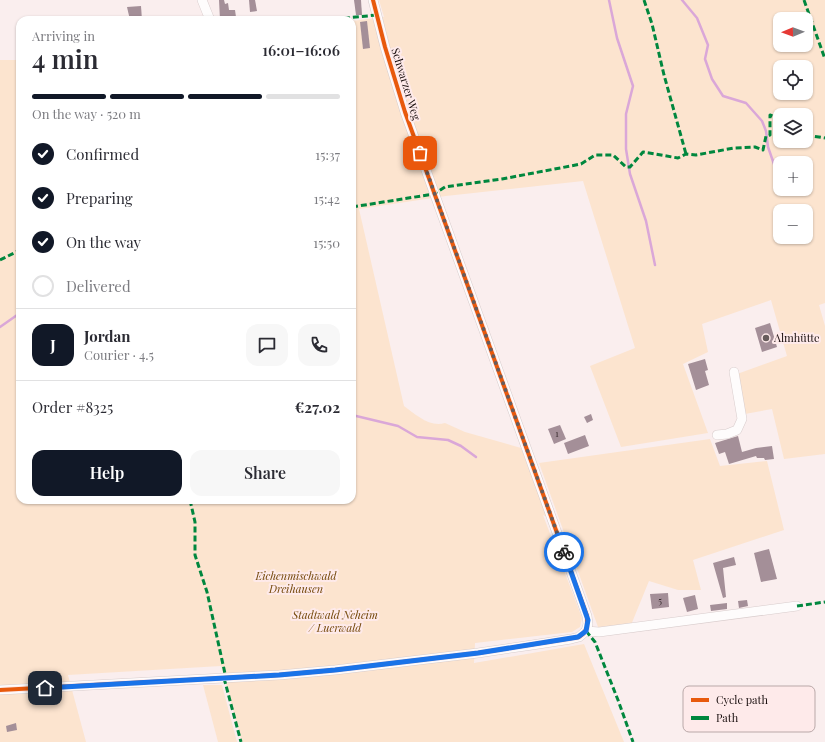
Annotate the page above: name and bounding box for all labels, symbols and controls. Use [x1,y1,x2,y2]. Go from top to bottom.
north arrow [773,12,813,52]
map controls [773,12,813,244]
text: Arriving in [32,27,95,44]
text: 16:01–16:06 [262,40,340,60]
text: 4 min [32,41,99,76]
street label: Schwarzer Weg [388,46,425,122]
button: locate [773,60,813,100]
text: On the way · 520 m [32,105,141,122]
button: layers [773,108,813,148]
pin [403,136,437,170]
icon: bag [409,142,431,164]
icon: check [32,143,54,165]
text: Confirmed [66,144,139,164]
text: 15:37 [315,146,340,163]
button: + [773,156,813,196]
icon: check [32,187,54,209]
text: Preparing [66,188,133,208]
text: 15:42 [314,190,340,207]
button: − [773,204,813,244]
icon: check [32,231,54,253]
text: On the way [66,232,141,252]
text: 15:50 [313,234,340,251]
text: Delivered [66,276,131,296]
button: chat [246,324,288,366]
button: phone [298,324,340,366]
text: Jordan [84,326,130,346]
place label: Almhütte [773,330,820,345]
marker: Almhütte [761,333,771,343]
text: J [50,335,56,355]
text: Courier · 4.5 [84,346,154,363]
text: Order #8325 [32,397,113,417]
text: €27.02 [295,397,340,417]
house number: 1 [555,427,559,439]
button: Help [32,450,182,496]
button: Share [190,450,340,496]
courier [544,532,584,572]
icon: bike [553,541,575,563]
park label: Eichenmischwald Dreihausen [254,568,338,596]
house number: 5 [658,594,662,606]
park label: Stadtwald Neheim / Luerwald [291,607,378,635]
pin [28,671,62,705]
icon: home [34,677,56,699]
legend [683,686,815,732]
text: Cycle path [716,692,768,707]
text: Path [716,710,739,725]

